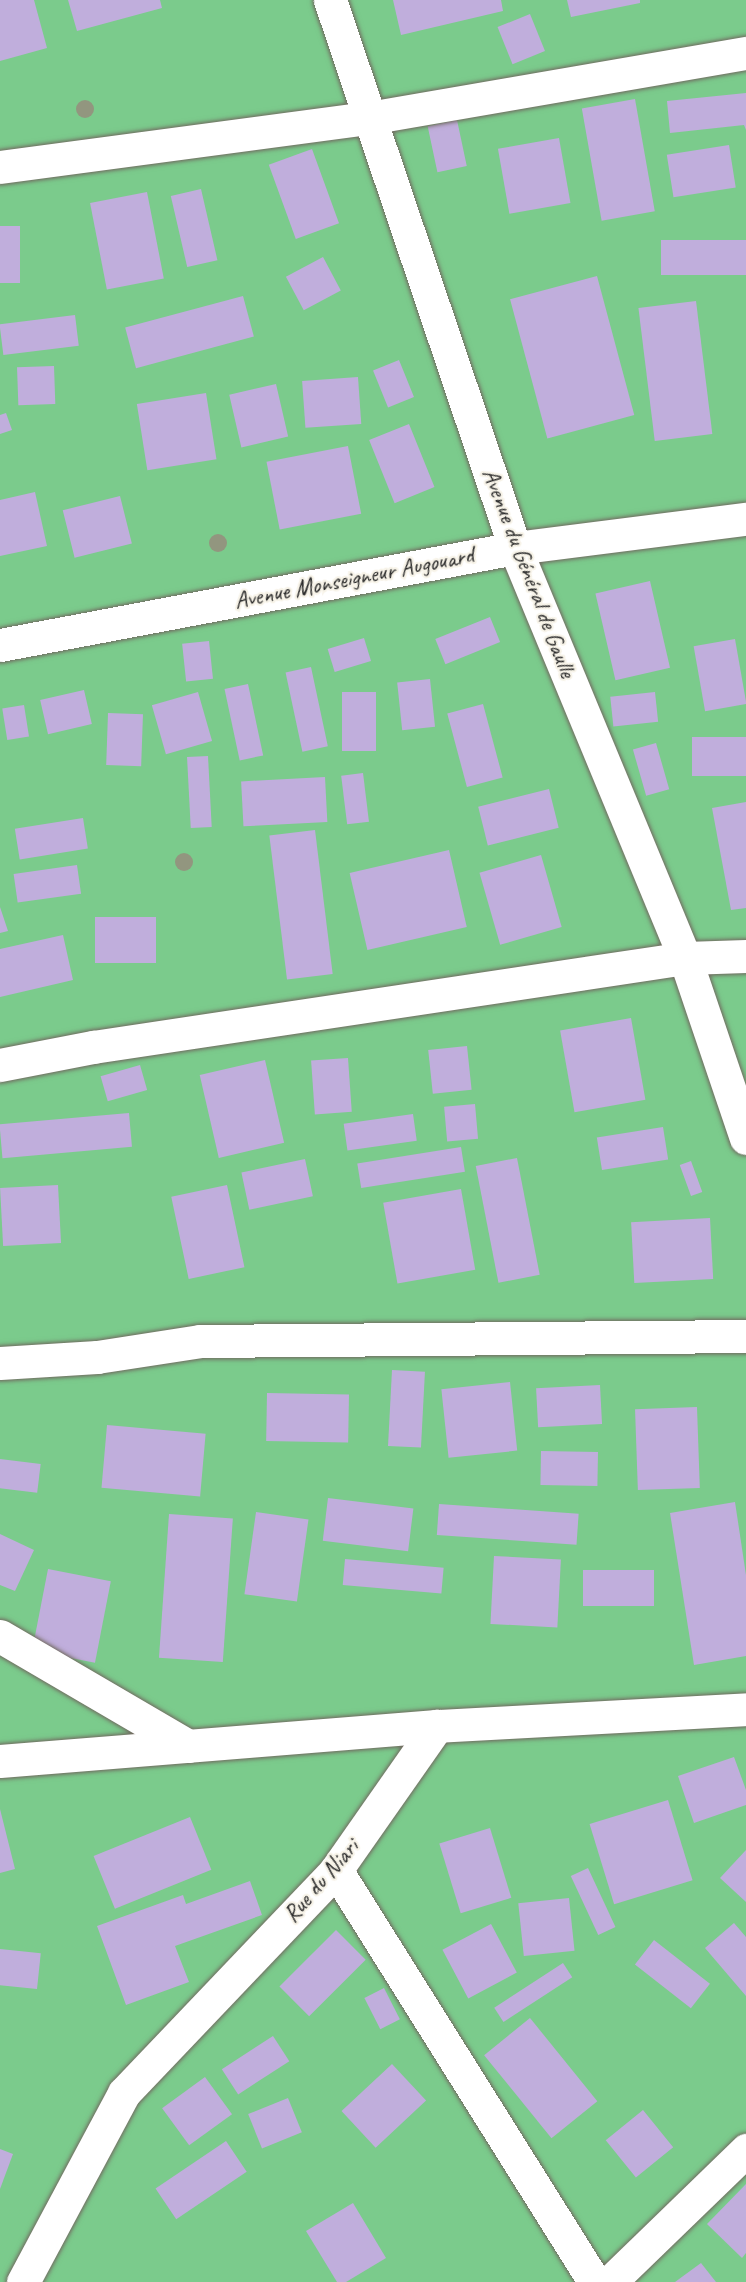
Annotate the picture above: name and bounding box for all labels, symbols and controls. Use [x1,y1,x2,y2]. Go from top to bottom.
street label: Avenue du Général de Gaulle [476,464,582,682]
street label: Avenue Monseigneur Augouard [232,541,476,615]
street label: Rue du Niari [277,1834,365,1928]

